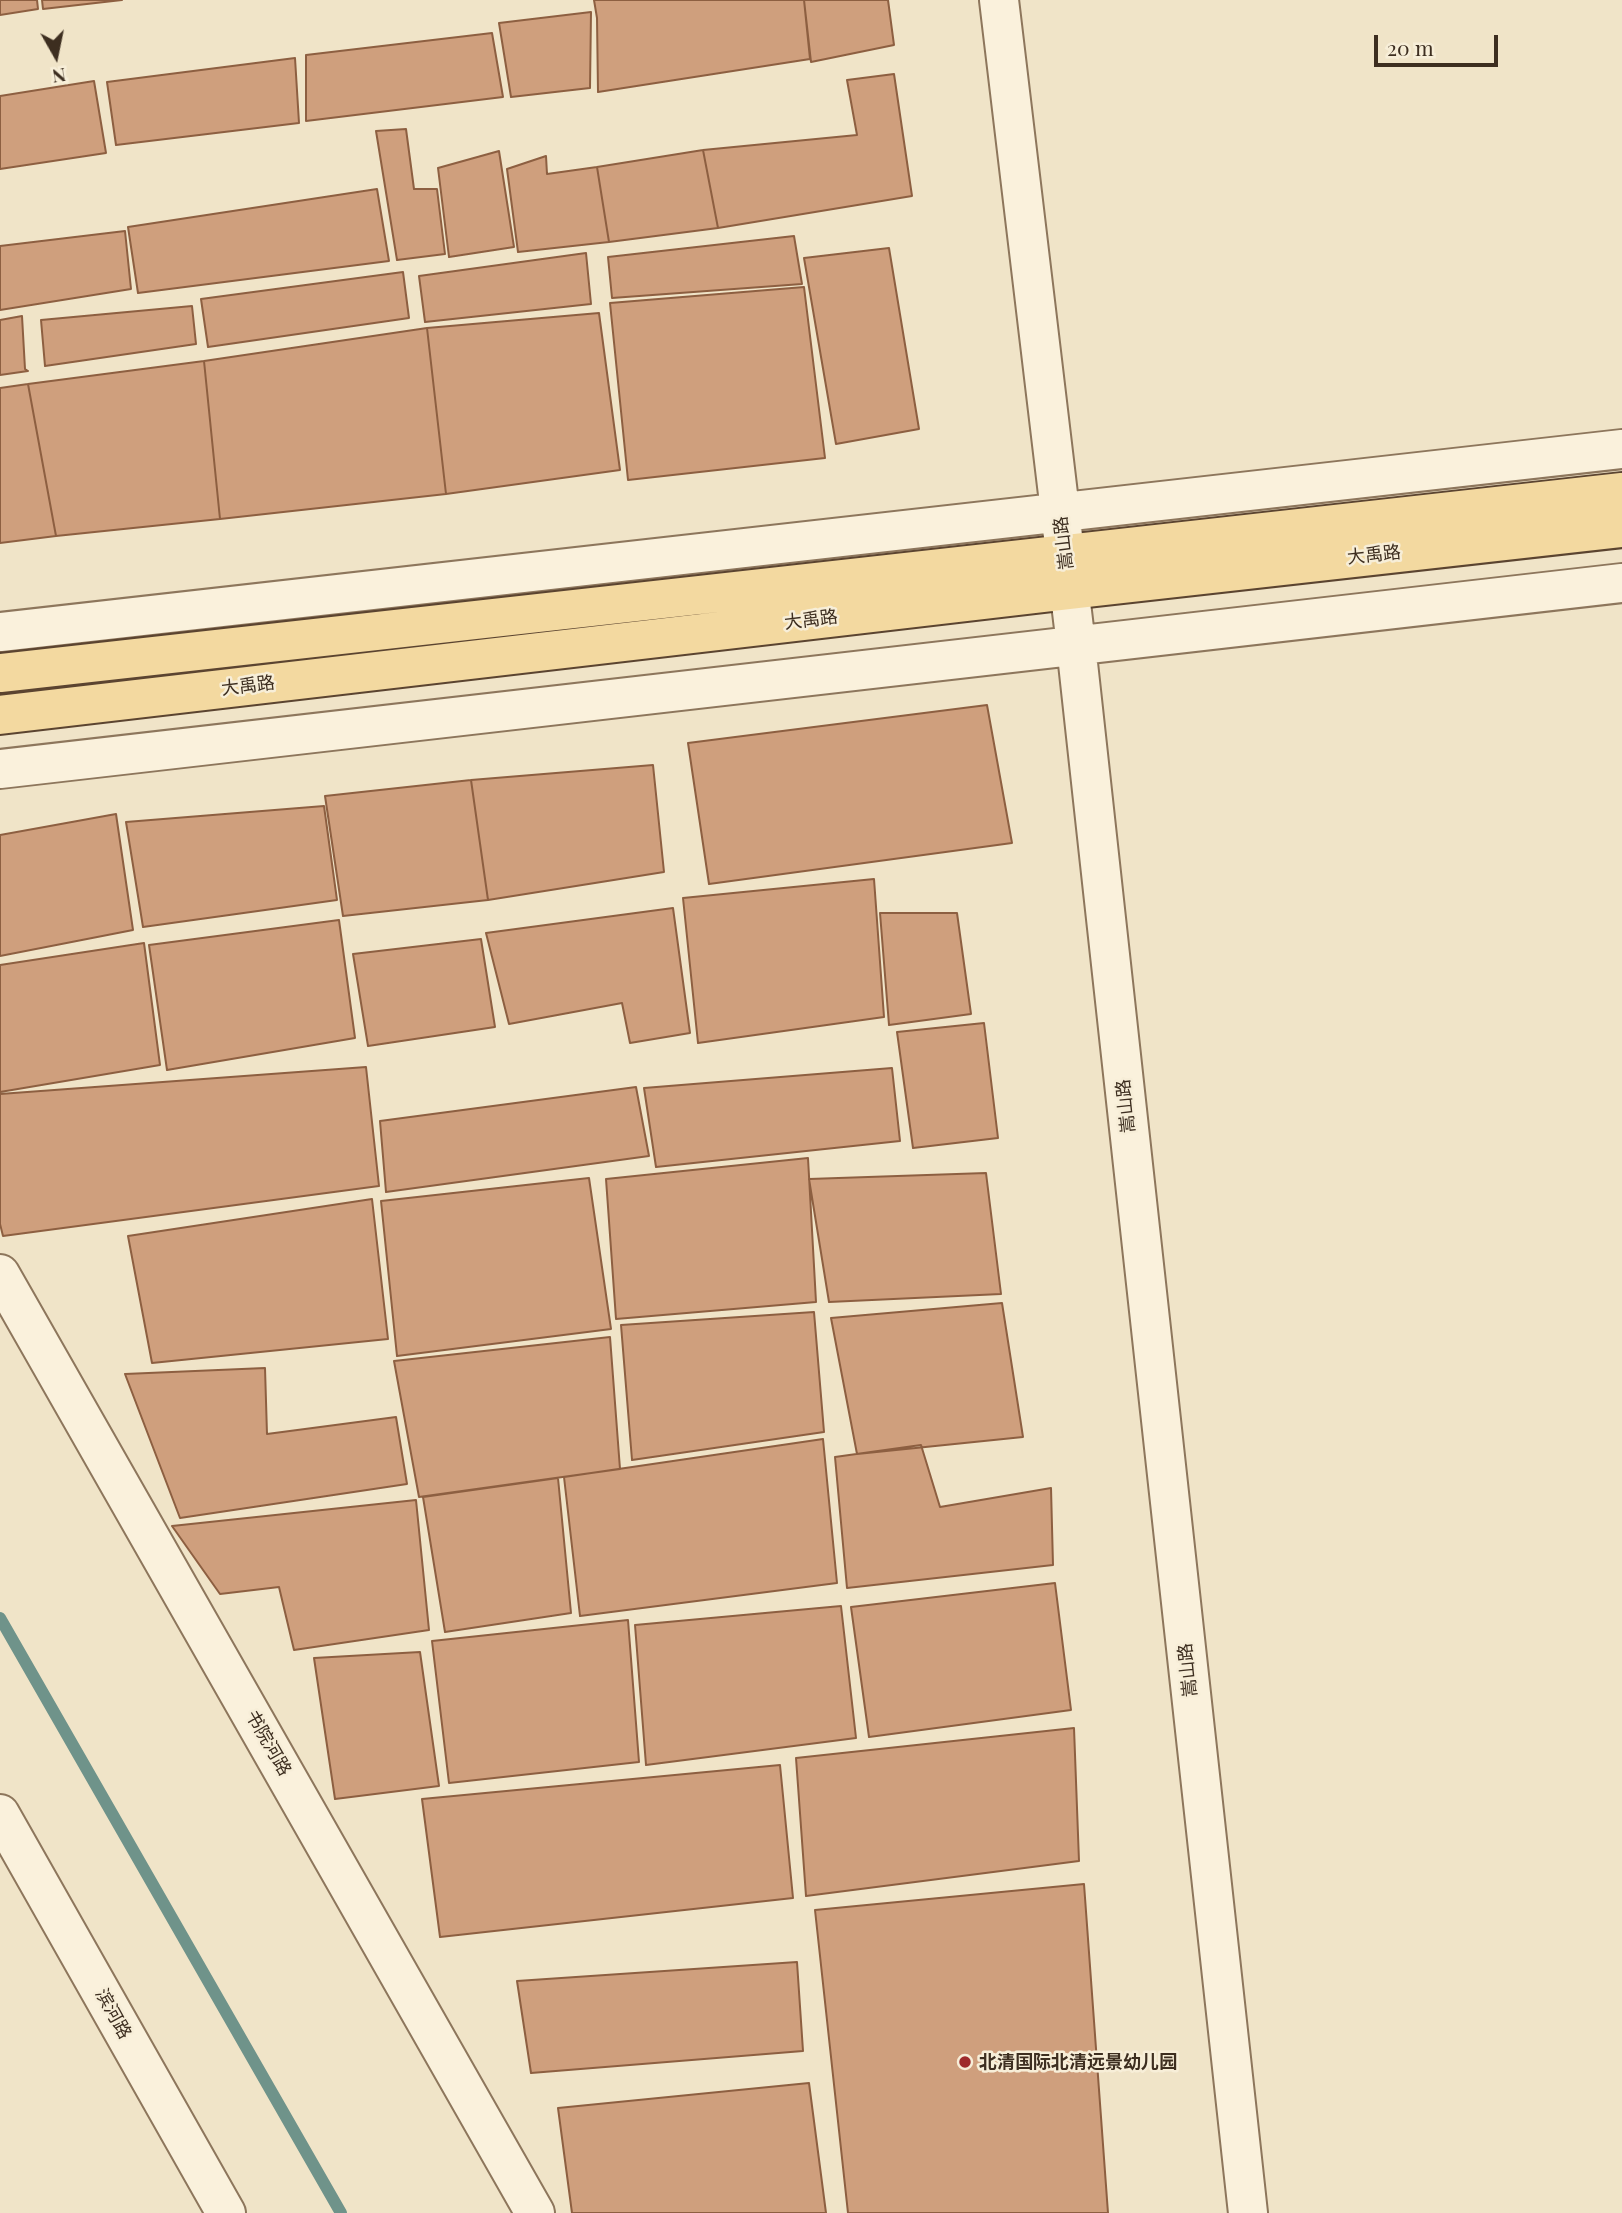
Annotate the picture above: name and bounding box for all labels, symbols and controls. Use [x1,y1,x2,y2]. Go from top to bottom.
north arrow [21,21,91,91]
scale bar [1377,21,1501,65]
text: 20 m [1387,33,1434,61]
text: N [50,63,68,91]
street label: 嵩山路 [1050,515,1078,571]
street label: 大禹路 [1346,541,1402,569]
street label: 大禹路 [783,606,839,634]
street label: 大禹路 [220,672,276,700]
street label: 嵩山路 [1112,1078,1140,1134]
street label: 嵩山路 [1174,1642,1202,1698]
street label: 书院河路 [241,1706,295,1780]
street label: 滨河路 [90,1985,136,2043]
place label: 北清国际北清远景幼儿园 [979,2051,1177,2073]
marker: 北清国际北清远景幼儿园 [957,2054,973,2070]

